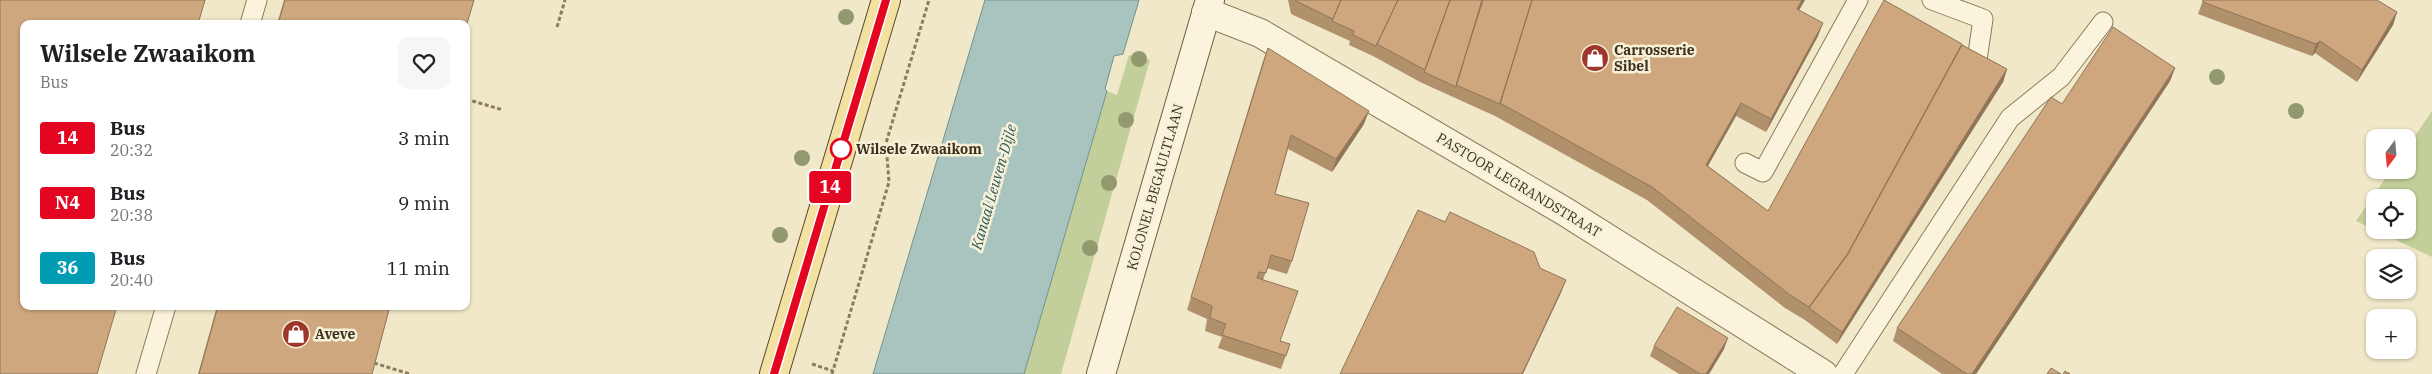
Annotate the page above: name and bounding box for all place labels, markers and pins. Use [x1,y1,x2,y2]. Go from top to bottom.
place label: Carrosserie Sibel [1614,41,1695,75]
shop icon: Carrosserie Sibel [1580,43,1610,73]
marker: Wilsele Zwaaikom [830,138,852,160]
place label: Wilsele Zwaaikom [856,140,982,158]
shop icon: Aveve [281,319,311,349]
place label: Aveve [315,325,356,343]

